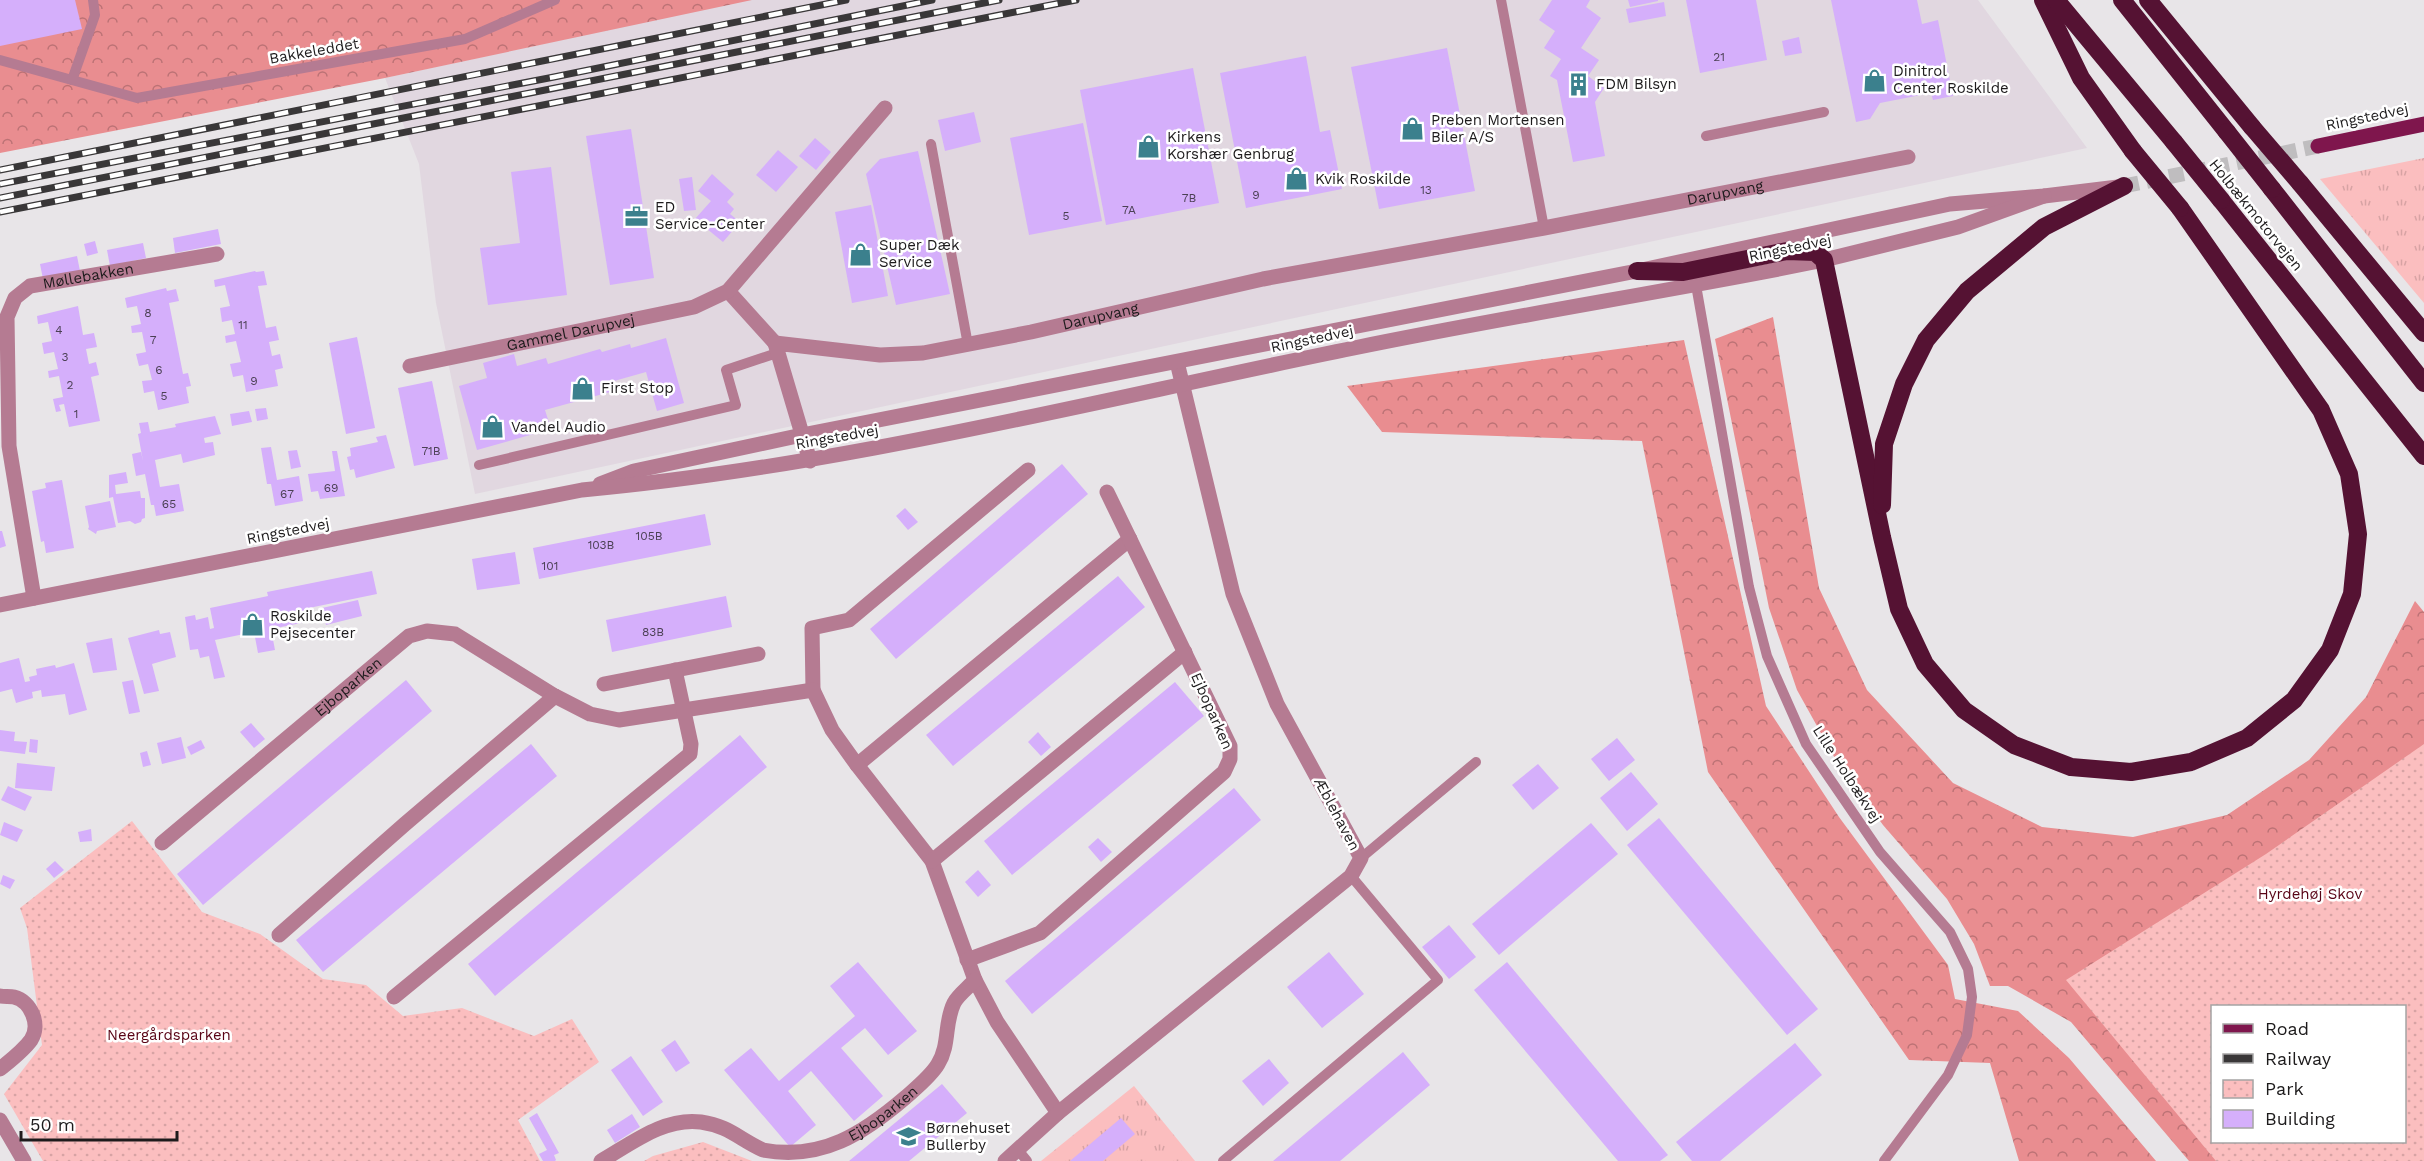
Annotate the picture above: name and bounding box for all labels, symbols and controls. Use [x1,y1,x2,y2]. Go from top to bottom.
street label: Bakkeleddet [268,34,361,68]
house number: 21 [1713,50,1725,64]
place label: Dinitrol Center Roskilde [1893,62,2009,97]
shop icon: Dinitrol Center Roskilde [1862,67,1888,93]
building icon: FDM Bilsyn [1565,71,1591,97]
place label: FDM Bilsyn [1596,75,1677,93]
street label: Ringstedvej [2324,99,2410,135]
place label: Preben Mortensen Biler A/S [1431,111,1565,146]
shop icon: Preben Mortensen Biler A/S [1400,116,1426,142]
place label: Kirkens Korshær Genbrug [1167,128,1294,163]
shop icon: Kirkens Korshær Genbrug [1136,133,1162,159]
street label: Holbækmotorvejen [2205,155,2307,275]
shop icon: Kvik Roskilde [1284,166,1310,192]
place label: Kvik Roskilde [1315,170,1411,188]
street label: Darupvang [1685,176,1765,209]
house number: 13 [1420,183,1432,197]
house number: 9 [1252,188,1260,202]
house number: 7B [1182,191,1196,205]
place label: ED Service-Center [655,198,765,233]
office icon: ED Service-Center [624,203,650,229]
house number: 7A [1122,203,1136,217]
house number: 5 [1063,209,1070,223]
street label: Ringstedvej [1747,230,1833,266]
place label: Super Dæk Service [879,236,960,271]
shop icon: Super Dæk Service [848,241,874,267]
street label: Møllebakken [41,259,135,293]
street label: Darupvang [1061,299,1140,334]
house number: 8 [144,306,152,320]
street label: Gammel Darupvej [505,311,636,355]
house number: 11 [238,318,248,332]
street label: Ringstedvej [1269,321,1355,357]
house number: 4 [55,323,63,337]
house number: 7 [150,333,157,347]
house number: 3 [62,350,69,364]
house number: 6 [155,363,163,377]
house number: 9 [250,374,258,388]
shop icon: First Stop [570,375,596,401]
house number: 2 [67,378,74,392]
place label: First Stop [601,379,674,397]
house number: 5 [161,389,168,403]
house number: 1 [74,407,78,421]
shop icon: Vandel Audio [480,414,506,440]
place label: Vandel Audio [511,418,606,436]
street label: Ringstedvej [794,421,880,453]
house number: 71B [421,444,441,458]
house number: 69 [324,481,338,495]
house number: 67 [280,487,294,501]
house number: 65 [162,497,176,511]
street label: Ringstedvej [245,514,331,548]
house number: 105B [636,529,663,543]
house number: 103B [588,538,615,552]
house number: 101 [542,559,558,573]
place label: Roskilde Pejsecenter [270,607,356,642]
shop icon: Roskilde Pejsecenter [239,612,265,638]
house number: 83B [642,625,664,639]
street label: Ejboparken [311,654,386,720]
street label: Ejboparken [1187,670,1237,752]
street label: Lille Holbækvej [1809,722,1885,826]
street label: Æblehaven [1310,774,1364,854]
park label: Hyrdehøj Skov [2258,885,2363,903]
legend [2211,1005,2406,1143]
text: Road [2265,1018,2309,1039]
park label: Neergårdsparken [107,1026,231,1044]
text: Railway [2265,1048,2332,1069]
text: Park [2265,1078,2304,1099]
street label: Ejboparken [845,1082,921,1145]
scale bar [21,1104,177,1142]
text: Building [2265,1108,2335,1129]
text: 50 m [30,1114,75,1135]
place label: Børnehuset Bullerby [926,1119,1011,1154]
school or university icon: Børnehuset Bullerby [895,1124,921,1150]

